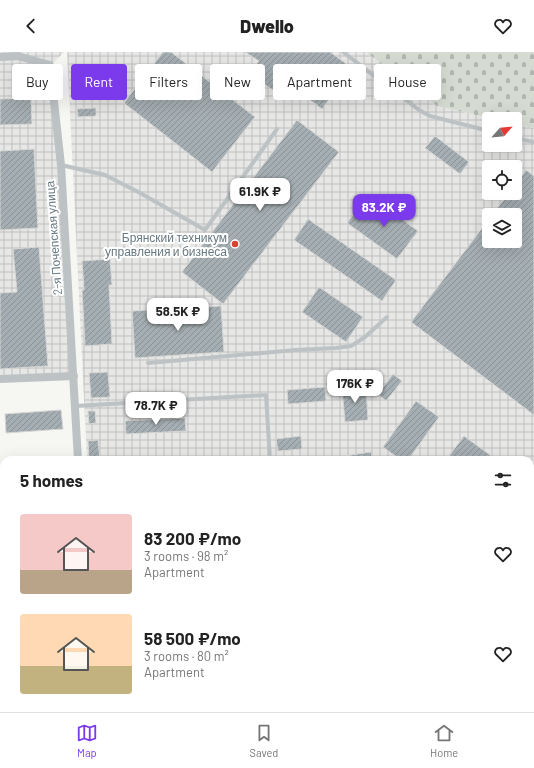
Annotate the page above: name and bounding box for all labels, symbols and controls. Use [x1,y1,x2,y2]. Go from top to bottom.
icon: back [20,15,42,37]
text: Dwello [240,15,294,37]
icon: heart [492,15,514,37]
chip: Buy [12,64,63,100]
chip: Rent [71,64,127,100]
chip: Filters [135,64,202,100]
chip: New [210,64,265,100]
chip: Apartment [273,64,366,100]
chip: House [374,64,441,100]
north arrow [482,112,522,152]
map controls [482,112,522,248]
button: locate [482,160,522,200]
pin: 61.9K ₽ [223,178,297,212]
street label: 2-я Почепская улица [42,180,65,296]
text: 61.9K ₽ [239,183,281,199]
pin: 83.2K ₽ [347,194,421,228]
text: 83.2K ₽ [362,199,406,215]
button: layers [482,208,522,248]
place label: Брянский техникум управления и бизнеса [105,230,227,259]
marker: Брянский техникум управления и бизнеса [230,239,240,249]
pin: 58.5K ₽ [141,298,215,332]
text: 58.5K ₽ [156,303,200,319]
pin: 176K ₽ [322,370,388,404]
text: 176K ₽ [336,375,374,391]
pin: 78.7K ₽ [119,392,193,426]
text: 78.7K ₽ [134,397,178,413]
icon: filters [492,469,514,491]
text: 5 homes [20,470,83,490]
text: 83 200 ₽/mo [144,528,241,548]
icon: home [52,530,100,578]
icon: heart [492,543,514,565]
text: 3 rooms · 98 m² [144,548,228,564]
text: Apartment [144,564,205,580]
text: 58 500 ₽/mo [144,628,241,648]
icon: home [52,630,100,678]
icon: heart [492,643,514,665]
text: 3 rooms · 80 m² [144,648,229,664]
text: Apartment [144,664,205,680]
tab: Map [76,722,98,759]
tab: Saved [250,722,278,759]
tab: Home [430,722,458,759]

